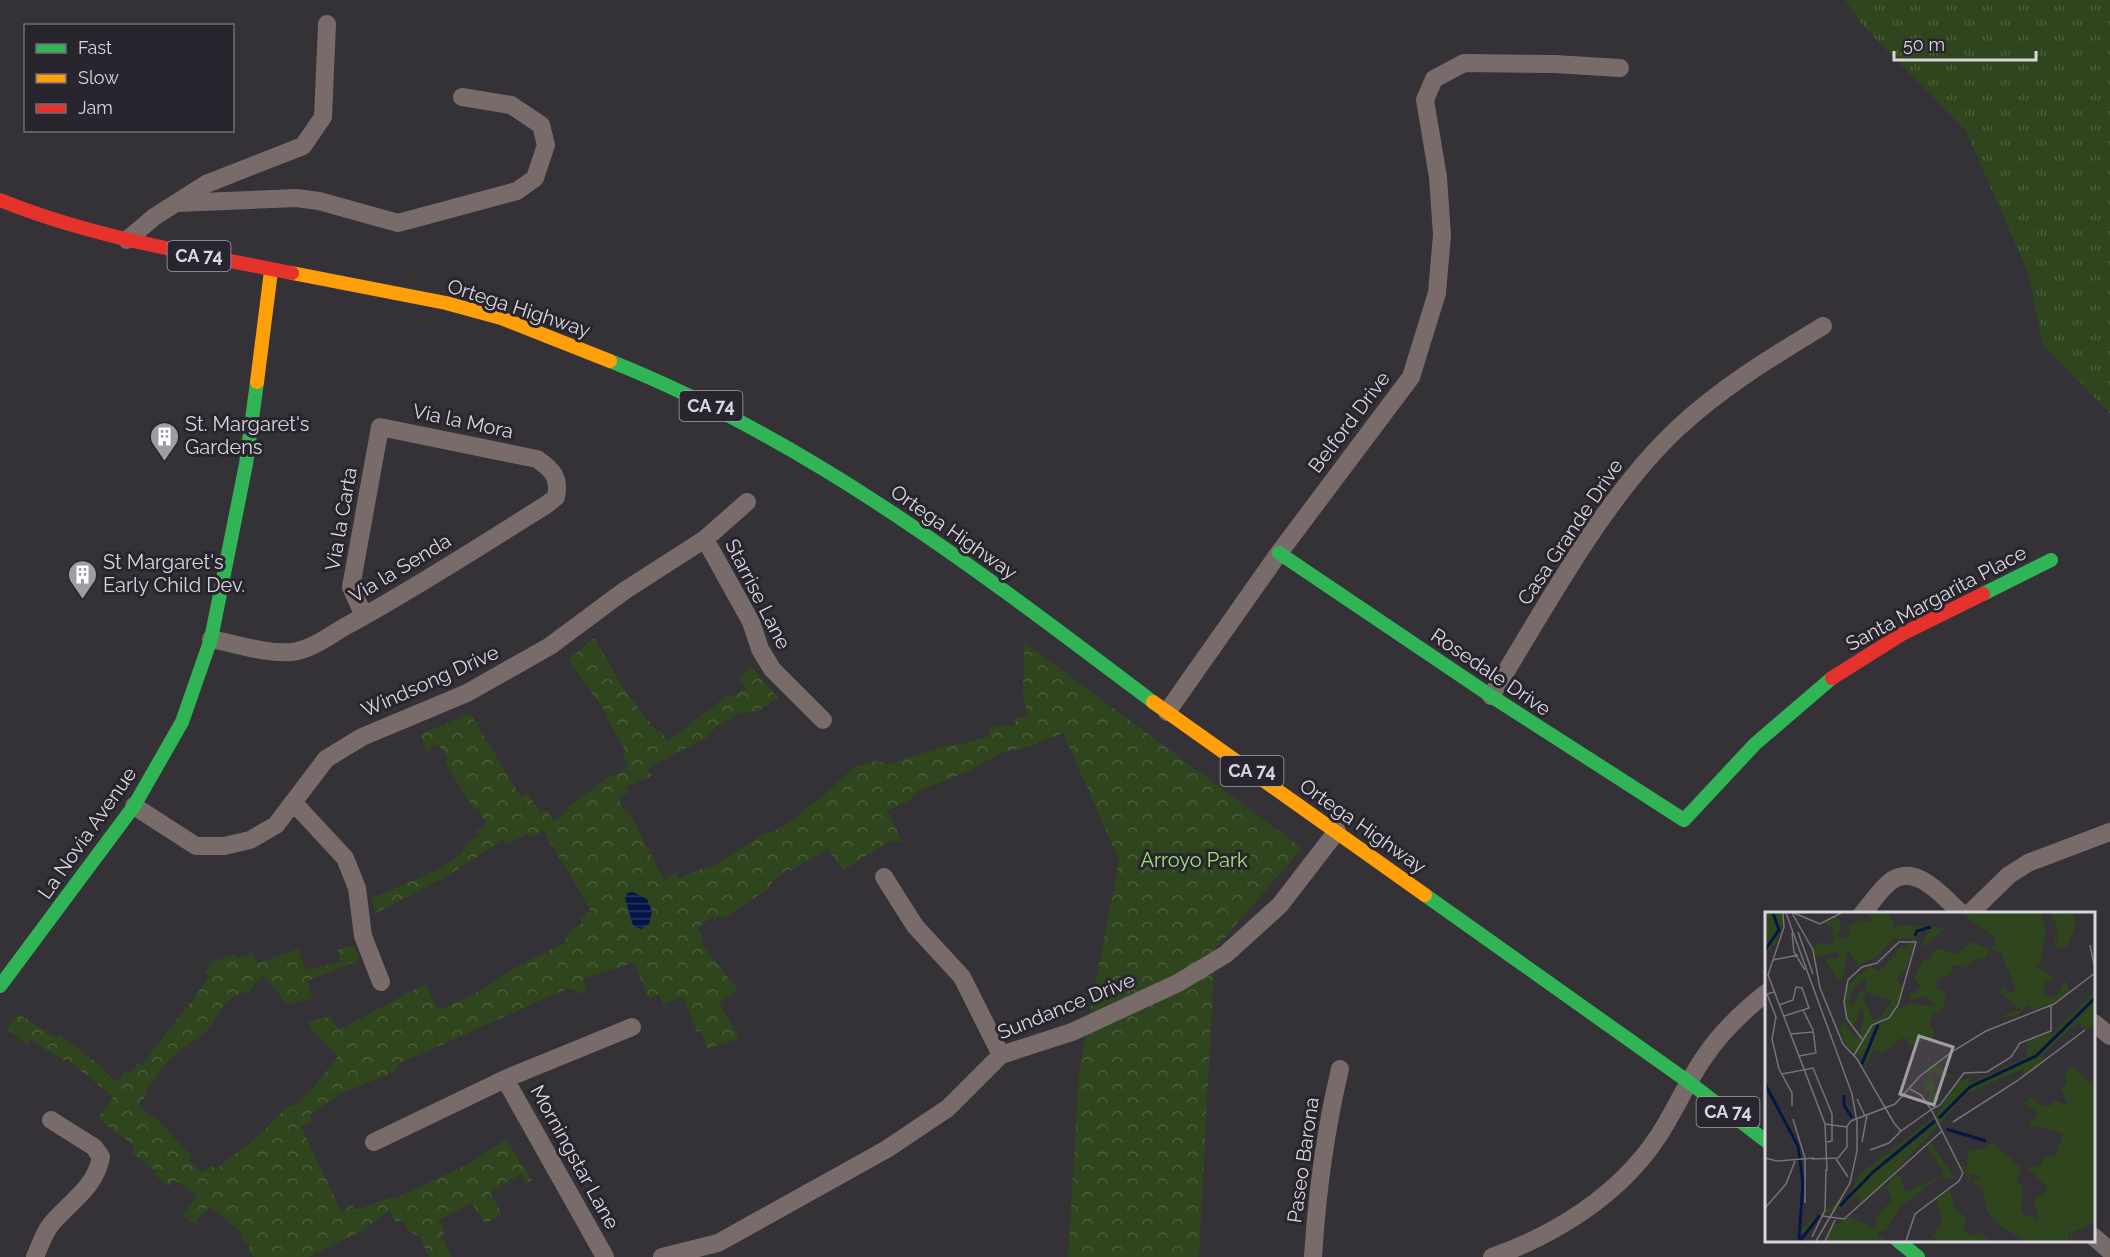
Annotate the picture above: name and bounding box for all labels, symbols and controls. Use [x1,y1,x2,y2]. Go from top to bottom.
legend [24,24,234,132]
scale bar [1894,24,2036,62]
text: 50 m [1903,34,1945,55]
text: Fast [78,37,112,58]
text: Slow [78,67,119,88]
text: Jam [78,97,113,118]
road number: CA 74 [168,241,230,271]
street label: Ortega Highway [444,274,594,342]
street label: Belford Drive [1303,366,1395,477]
road number: CA 74 [680,391,742,421]
street label: Via la Mora [410,399,516,443]
place label: St. Margaret's Gardens [185,412,309,459]
building icon: St. Margaret's Gardens [148,420,180,462]
street label: Casa Grande Drive [1512,454,1628,610]
street label: Via la Carta [320,465,362,573]
street label: Ortega Highway [886,479,1022,585]
street label: Via la Senda [345,528,455,608]
street label: Starrise Lane [720,535,796,653]
street label: Santa Margarita Place [1842,540,2031,656]
place label: St Margaret's Early Child Dev. [103,550,245,597]
building icon: St Margaret's Early Child Dev. [66,558,98,600]
street label: Rosedale Drive [1427,623,1556,721]
street label: Windsong Drive [358,640,503,722]
road number: CA 74 [1220,756,1284,786]
street label: La Novia Avenue [33,762,141,903]
street label: Ortega Highway [1295,773,1431,879]
park label: Arroyo Park [1140,848,1248,872]
inset map [1765,912,2095,1242]
street label: Sundance Drive [994,967,1138,1044]
street label: Morningstar Lane [525,1081,625,1234]
street label: Paseo Barona [1282,1095,1324,1225]
road number: CA 74 [1696,1097,1760,1127]

